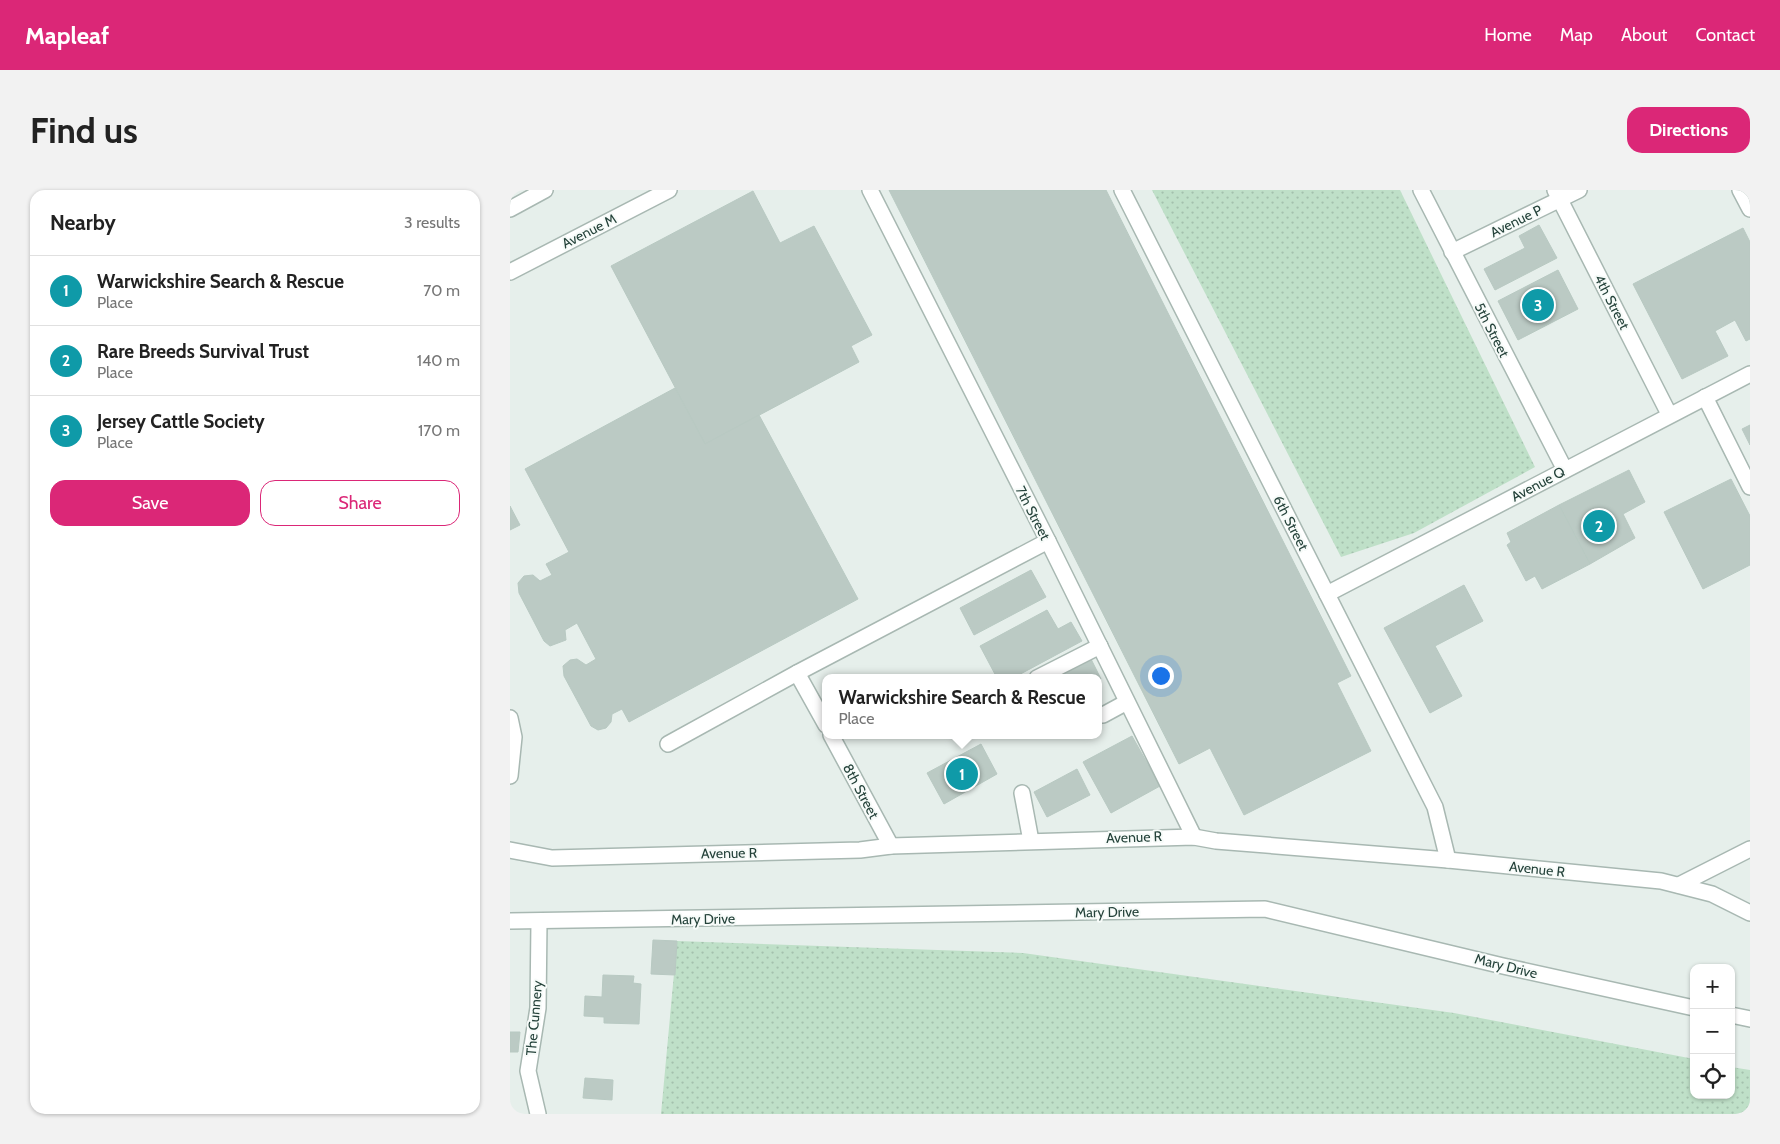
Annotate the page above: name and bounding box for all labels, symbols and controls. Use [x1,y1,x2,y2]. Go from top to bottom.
text: Mapleaf [25,21,109,50]
text: Home [1484,24,1532,46]
text: Map [1560,24,1593,46]
text: About [1621,24,1667,46]
text: Contact [1695,24,1755,46]
button: Directions [1627,107,1750,153]
text: Find us [30,109,138,152]
street label: Avenue P [1487,201,1545,241]
text: Nearby [50,210,116,235]
street label: Avenue M [559,210,619,252]
text: 3 results [404,213,460,232]
text: Warwickshire Search & Rescue [97,270,344,293]
street label: 4th Street [1590,271,1634,333]
text: 1 [63,281,69,300]
text: 70 m [423,281,460,300]
pin: 3 [1522,286,1554,324]
text: Place [97,293,133,312]
street label: 5th Street [1471,300,1514,361]
text: Rare Breeds Survival Trust [97,340,309,363]
text: 2 [62,351,70,370]
text: 140 m [417,351,460,370]
text: Place [97,363,133,382]
text: Jersey Cattle Society [97,410,265,433]
text: 3 [62,421,70,440]
text: 170 m [418,421,460,440]
text: Place [97,433,133,452]
street label: Avenue Q [1508,462,1568,506]
button: Save [50,480,250,526]
button: Share [260,480,460,526]
street label: 7th Street [1012,483,1054,543]
street label: 6th Street [1269,492,1313,554]
pin: 2 [1583,507,1615,545]
your location [1148,663,1174,689]
popup [822,674,1102,739]
text: Warwickshire Search & Rescue [838,686,1086,709]
text: Place [838,709,874,728]
pin: 1 [946,755,978,793]
street label: 8th Street [839,760,883,822]
street label: Avenue R [1106,827,1163,847]
street label: Avenue R [701,844,758,862]
street label: Avenue R [1508,857,1566,881]
street label: Mary Drive [1075,902,1139,922]
street label: Mary Drive [671,909,735,929]
street label: Mary Drive [1473,950,1539,982]
map controls [1690,964,1735,1099]
button: + [1690,964,1735,1009]
street label: The Cunnery [522,980,546,1056]
button: − [1690,1009,1735,1054]
button: locate [1690,1054,1735,1099]

